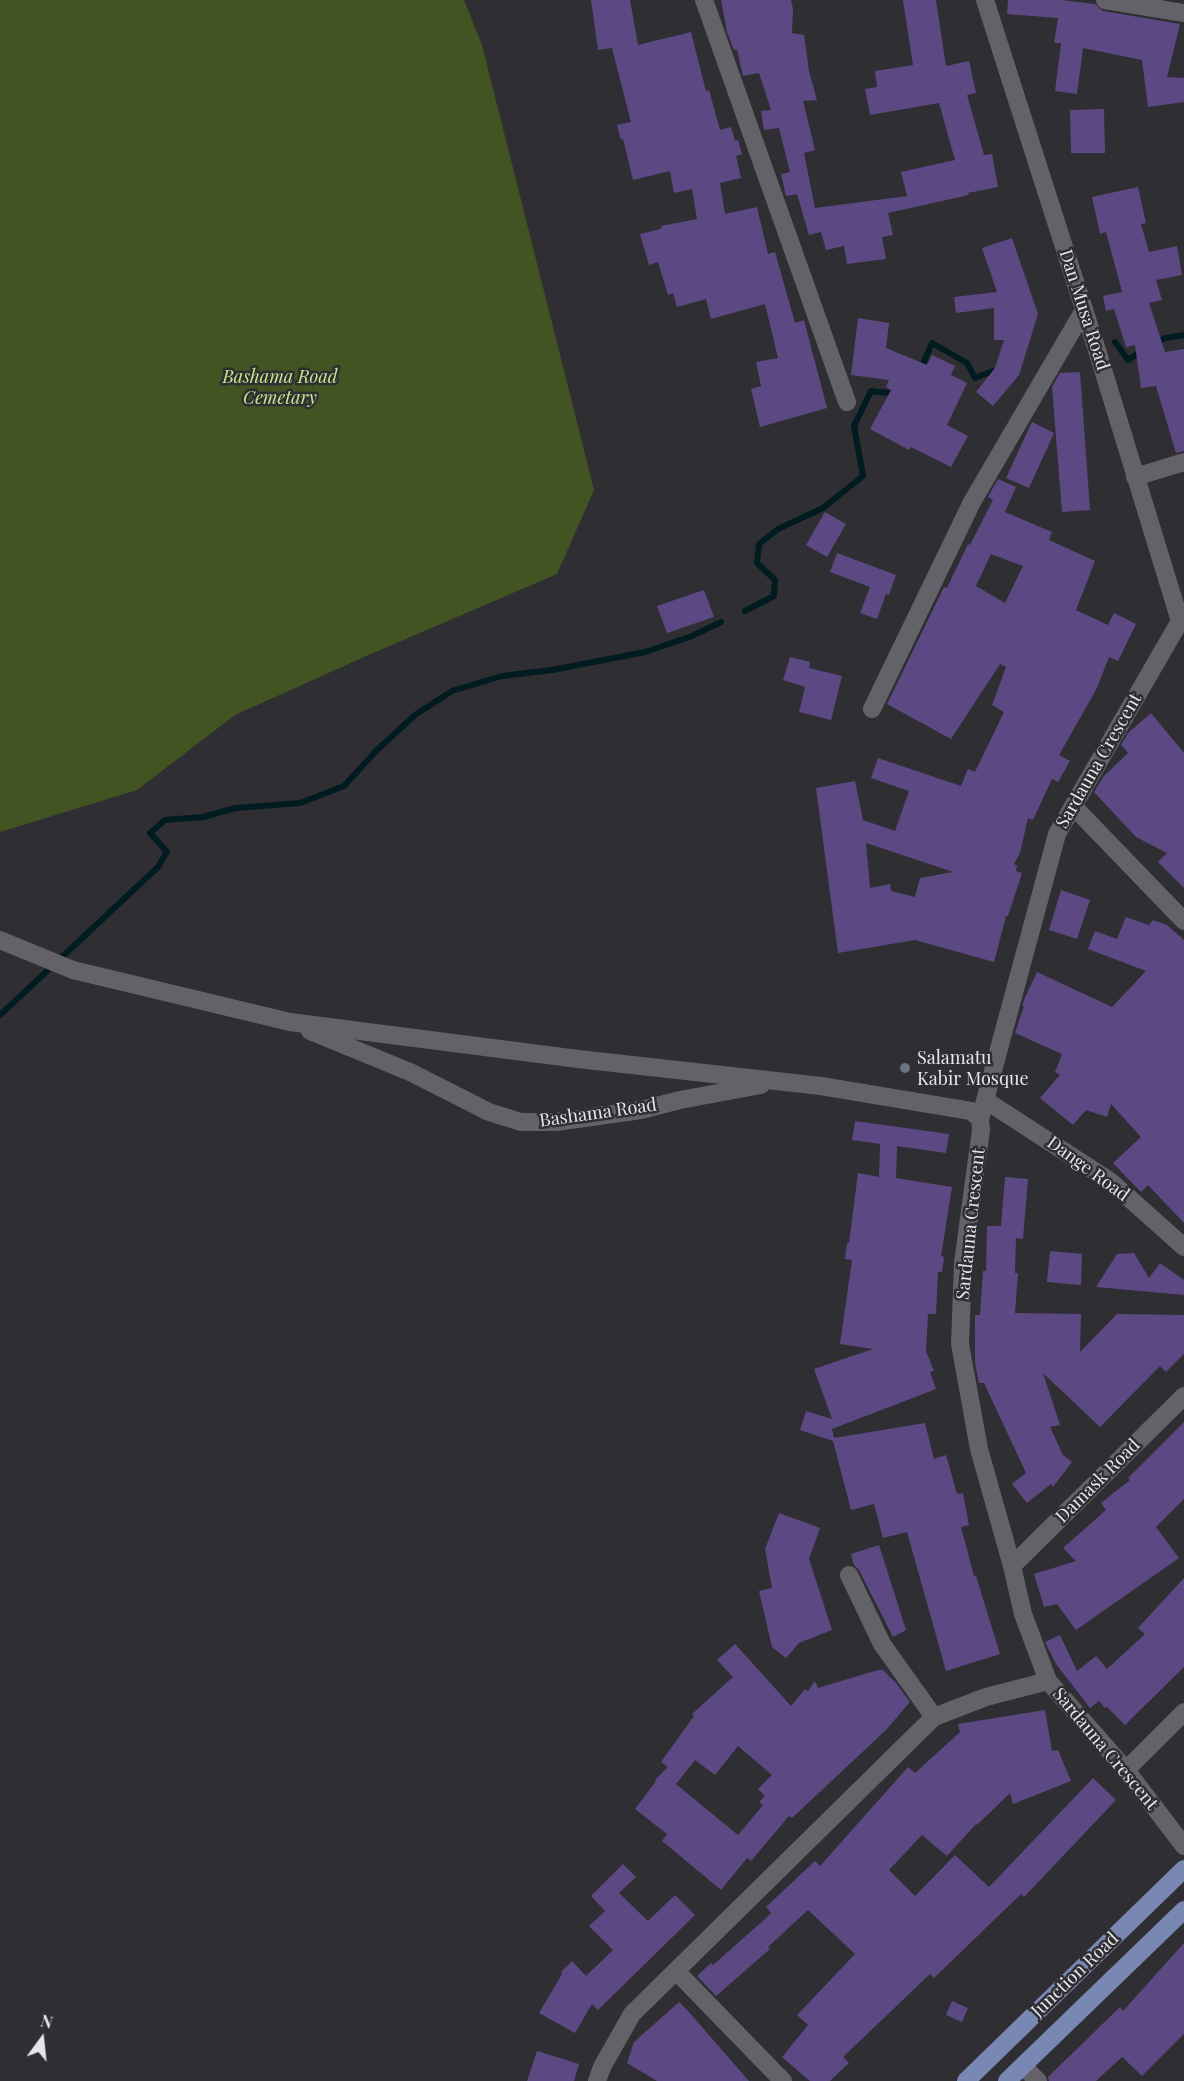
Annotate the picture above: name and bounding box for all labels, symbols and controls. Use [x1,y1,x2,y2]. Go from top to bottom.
street label: Dan Musa Road [1054,247,1114,373]
park label: Bashama Road Cemetary [222,366,338,409]
street label: Sardauna Crescent [1052,690,1146,832]
place label: Salamatu Kabir Mosque [917,1047,1029,1090]
marker: Salamatu Kabir Mosque [898,1061,912,1075]
street label: Bashama Road [538,1094,658,1132]
street label: Dange Road [1043,1132,1133,1206]
street label: Sardauna Crescent [952,1147,990,1301]
street label: Damask Road [1051,1434,1145,1528]
street label: Sardauna Crescent [1048,1684,1162,1814]
street label: Junction Road [1027,1928,1123,2022]
north arrow [12,2009,72,2069]
text: N [38,2009,55,2033]

